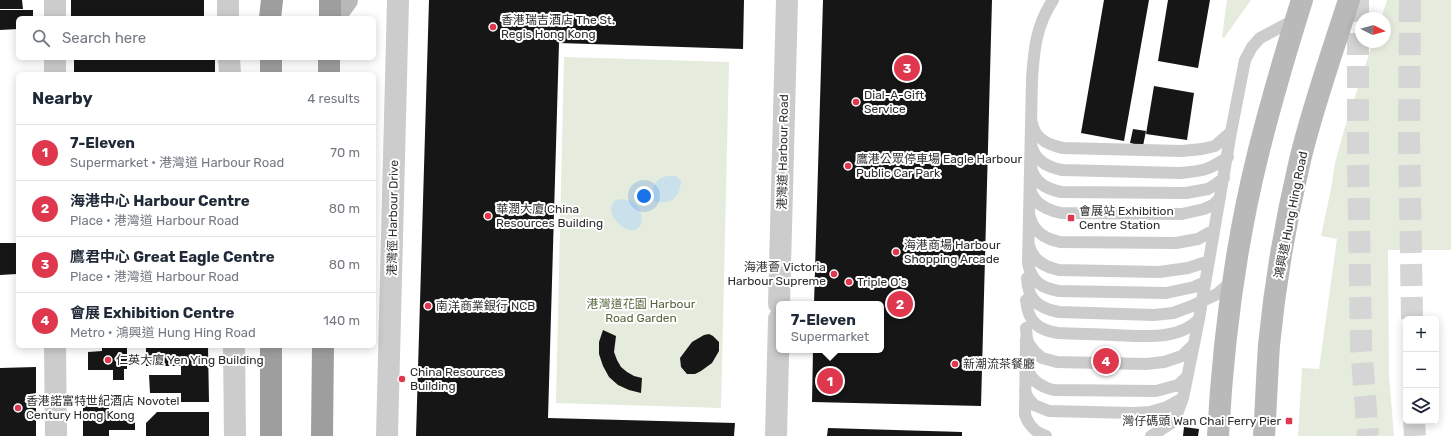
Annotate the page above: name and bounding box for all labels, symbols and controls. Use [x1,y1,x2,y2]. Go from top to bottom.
north arrow [1355,12,1391,48]
place label: 香港瑞吉酒店 The St. Regis Hong Kong [501,13,615,41]
search box [16,16,376,60]
marker: 香港瑞吉酒店 The St. Regis Hong Kong [488,22,498,32]
icon: search [30,27,52,49]
text: Search here [62,29,146,47]
pin: 3 [894,53,920,83]
text: Nearby [32,88,93,108]
place label: Dial-A-Gift Service [864,88,925,116]
text: 4 results [307,91,360,106]
street label: 港灣道 Harbour Road [775,94,791,210]
marker: Dial-A-Gift Service [851,97,861,107]
text: 7-Eleven [70,134,135,152]
text: 1 [42,145,48,160]
text: 70 m [330,145,360,160]
street label: 鴻興道 Hung Hing Road [1272,150,1310,280]
place label: 鷹港公眾停車場 Eagle Harbour Public Car Park [856,152,1023,180]
text: Supermarket · 港灣道 Harbour Road [70,155,284,170]
street label: 港灣徑 Harbour Drive [385,160,401,276]
marker: 鷹港公眾停車場 Eagle Harbour Public Car Park [843,161,853,171]
your location [634,186,654,206]
text: 海港中心 Harbour Centre [70,192,250,210]
text: 2 [41,201,49,216]
text: 80 m [329,201,360,216]
place label: 華潤大廈 China Resources Building [496,202,603,230]
place label: 會展站 Exhibition Centre Station [1079,204,1174,232]
marker: 華潤大廈 China Resources Building [483,211,493,221]
text: Place · 港灣道 Harbour Road [70,213,239,228]
marker: 會展站 Exhibition Centre Station [1066,213,1076,223]
place label: 海港商場 Harbour Shopping Arcade [904,238,1001,266]
marker: 海港商場 Harbour Shopping Arcade [891,247,901,257]
text: 鷹君中心 Great Eagle Centre [70,248,275,266]
text: 3 [41,257,49,272]
text: 80 m [329,257,360,272]
place label: 海港薈 Victoria Harbour Supreme [727,260,826,288]
text: Place · 港灣道 Harbour Road [70,269,239,284]
marker: 海港薈 Victoria Harbour Supreme [829,269,839,279]
place label: Triple O‘s [857,275,907,289]
marker: Triple O‘s [844,277,854,287]
pin: 2 [887,289,913,319]
park label: 港灣道花園 Harbour Road Garden [587,297,696,325]
place label: 南洋商業銀行 NCB [436,299,535,313]
marker: 南洋商業銀行 NCB [423,301,433,311]
popup [776,301,884,353]
text: 會展 Exhibition Centre [70,304,234,322]
text: 7-Eleven [791,311,856,329]
text: 4 [41,313,49,328]
text: 140 m [323,313,360,328]
map controls [1403,316,1439,424]
button: + [1403,316,1439,352]
text: Metro · 鴻興道 Hung Hing Road [70,325,256,340]
text: Supermarket [791,329,869,344]
pin: 4 [1093,346,1119,376]
button: − [1403,352,1439,388]
place label: 仁英大廈 Yen Ying Building [116,353,264,367]
marker: 仁英大廈 Yen Ying Building [103,355,113,365]
place label: 新潮流茶餐廳 [963,357,1035,371]
marker: 新潮流茶餐廳 [950,359,960,369]
place label: China Resources Building [410,365,504,393]
pin: 1 [817,366,843,396]
marker: China Resources Building [397,374,407,384]
button: layers [1403,388,1439,424]
place label: 香港諾富特世紀酒店 Novotel Century Hong Kong [26,394,180,422]
marker: 香港諾富特世紀酒店 Novotel Century Hong Kong [13,403,23,413]
place label: 灣仔碼頭 Wan Chai Ferry Pier [1122,414,1281,428]
marker: 灣仔碼頭 Wan Chai Ferry Pier [1284,416,1294,426]

